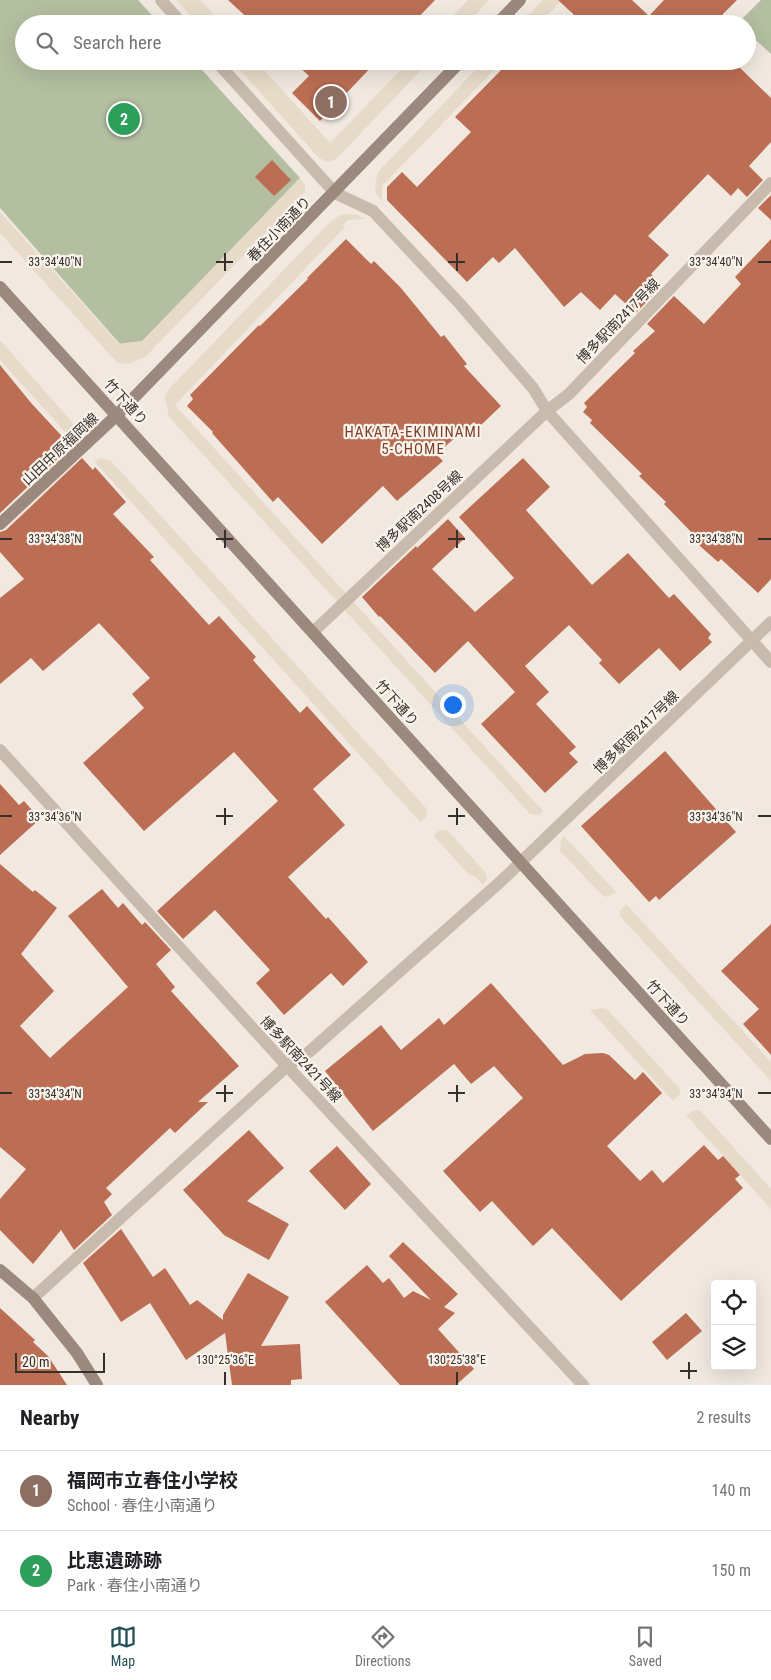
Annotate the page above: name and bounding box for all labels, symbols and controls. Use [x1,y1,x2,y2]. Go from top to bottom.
search box [15,15,756,70]
icon: search [33,29,61,57]
text: Search here [73,31,161,54]
pin: 1 [315,83,347,121]
pin: 2 [108,100,140,138]
street label: 春住小南通り [244,193,314,265]
text: 33°34'40"N [28,255,82,269]
text: 33°34'40"N [689,255,743,269]
street label: 博多駅南2417号線 [573,275,663,367]
street label: 竹下通り [101,376,151,428]
street label: 山田中原福岡線 [19,410,101,488]
district label: HAKATA-EKIMINAMI 5-CHOME [344,423,482,458]
street label: 博多駅南2408号線 [373,467,465,555]
text: 33°34'38"N [28,532,82,546]
text: 33°34'38"N [689,532,743,546]
street label: 竹下通り [372,677,422,729]
street label: 博多駅南2417号線 [590,687,682,777]
your location [440,692,466,718]
text: 33°34'36"N [28,810,82,824]
text: 33°34'36"N [689,810,743,824]
street label: 竹下通り [643,977,693,1029]
street label: 博多駅南2421号線 [257,1013,345,1105]
text: 33°34'34"N [28,1087,82,1101]
text: 33°34'34"N [689,1087,743,1101]
map controls [711,1280,756,1370]
button: locate [711,1280,756,1325]
button: layers [711,1325,756,1370]
scale bar [15,1350,105,1373]
text: 130°25'36"E [196,1353,254,1367]
text: 130°25'38"E [428,1353,486,1367]
text: 20 m [22,1354,50,1370]
text: Nearby [20,1406,79,1430]
text: 2 results [696,1408,751,1427]
text: 福岡市立春住小学校 [67,1469,238,1492]
text: 1 [32,1481,40,1500]
text: 140 m [712,1481,751,1500]
text: School · 春住小南通り [67,1496,217,1515]
text: 比恵遺跡跡 [67,1549,162,1572]
text: 2 [32,1561,40,1580]
text: 150 m [712,1561,751,1580]
text: Park · 春住小南通り [67,1576,203,1595]
tab: Map [109,1623,137,1669]
tab: Directions [355,1623,411,1669]
tab: Saved [629,1623,662,1669]

